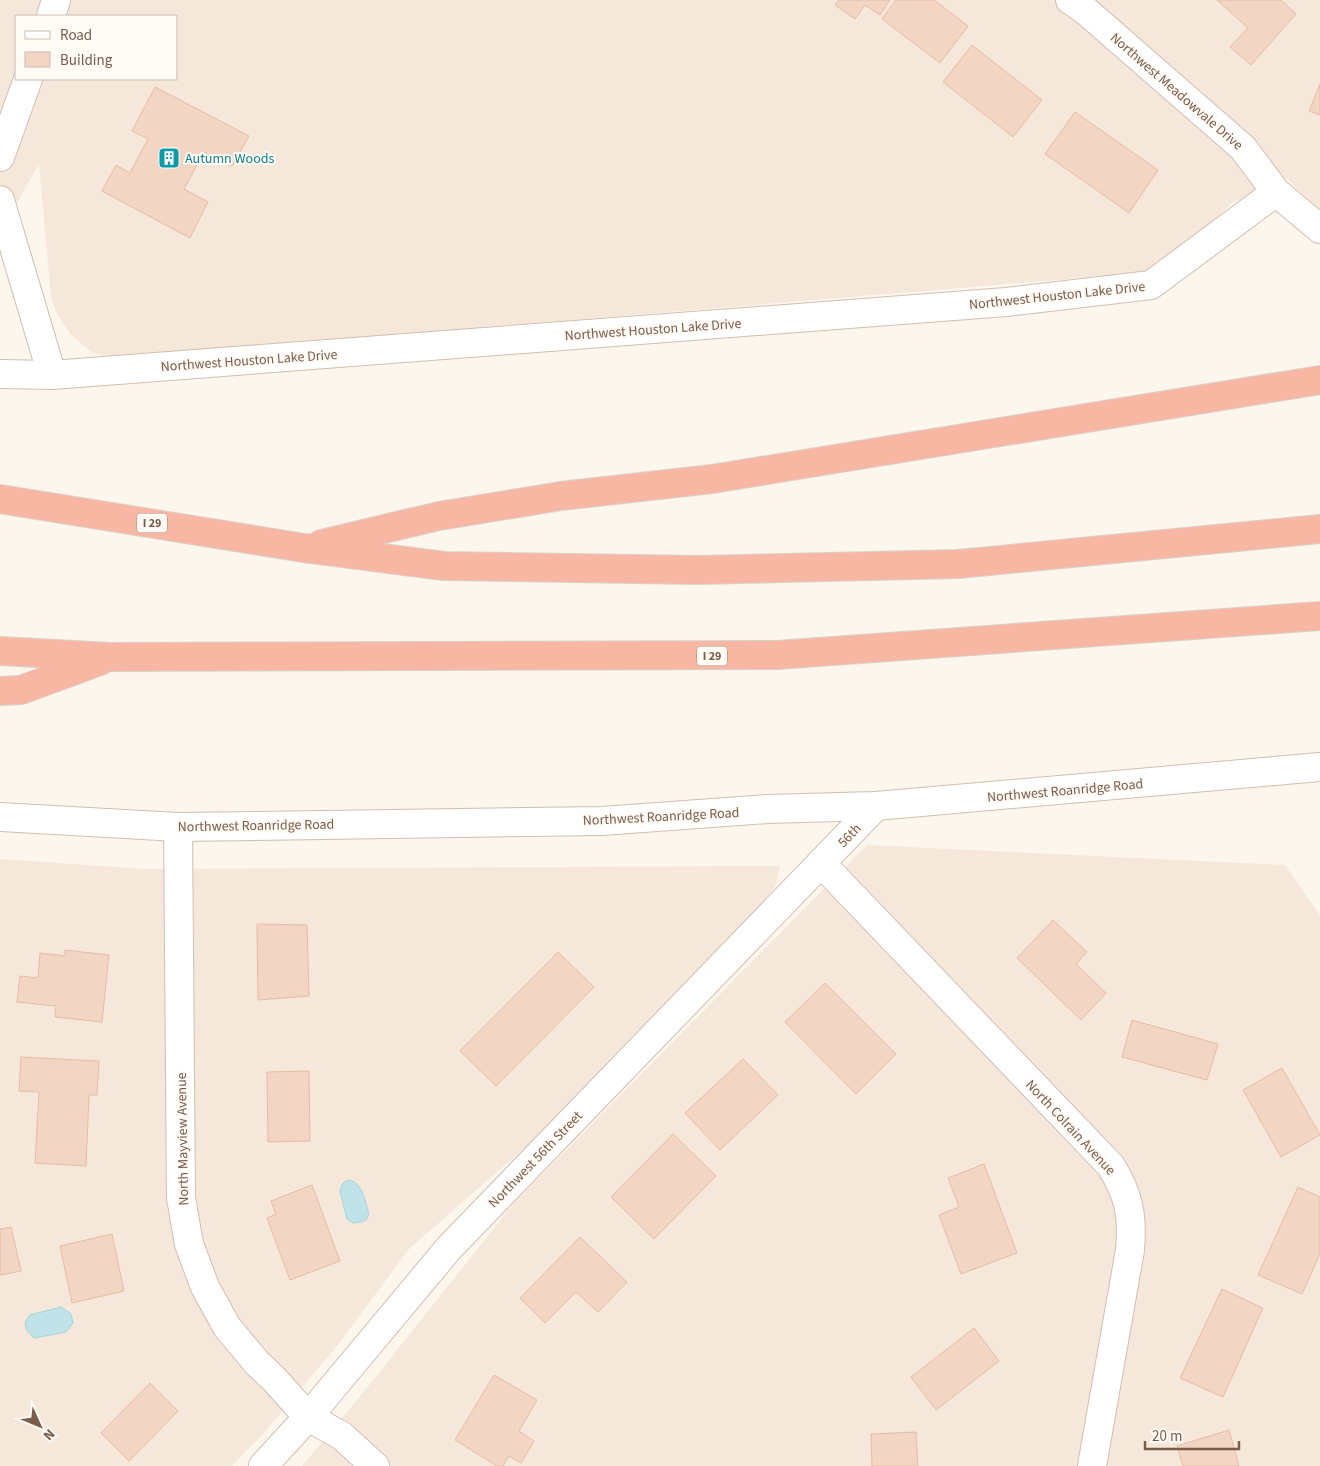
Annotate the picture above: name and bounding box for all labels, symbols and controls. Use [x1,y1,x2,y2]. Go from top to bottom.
legend [15,15,178,80]
text: Road [60,25,92,46]
street label: Northwest Meadowvale Drive [1106,28,1247,155]
text: Building [60,50,113,71]
building icon: Autumn Woods [157,146,181,170]
place label: Autumn Woods [185,149,274,169]
street label: Northwest Houston Lake Drive [968,277,1146,315]
street label: Northwest Houston Lake Drive [564,314,742,346]
street label: Northwest Houston Lake Drive [160,345,338,377]
road number: I 29 [137,514,167,532]
road number: I 29 [697,646,727,666]
street label: Northwest Roanridge Road [986,774,1144,808]
street label: Northwest Roanridge Road [582,803,740,831]
street label: Northwest Roanridge Road [178,815,334,837]
street label: 56th [833,819,866,852]
street label: North Mayview Avenue [172,1072,194,1206]
street label: North Colrain Avenue [1021,1075,1120,1180]
street label: Northwest 56th Street [484,1106,588,1213]
north arrow [15,1401,65,1451]
scale bar [1145,1418,1239,1450]
text: N [38,1424,59,1445]
text: 20 m [1152,1426,1182,1447]

